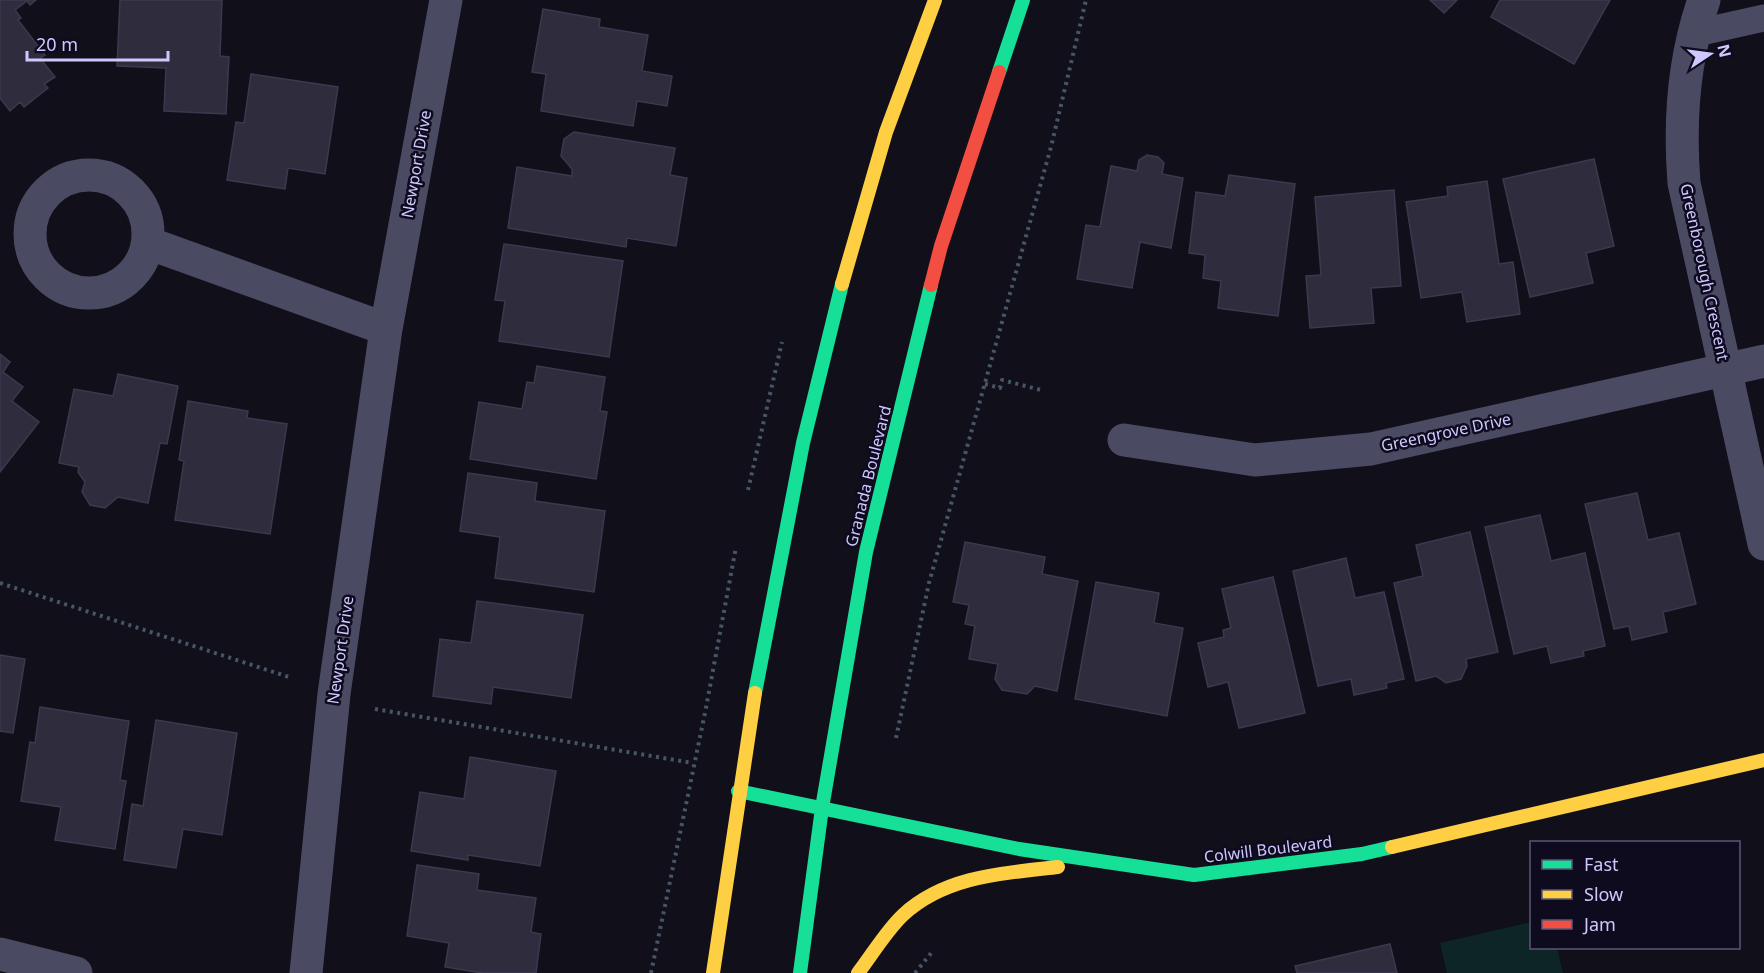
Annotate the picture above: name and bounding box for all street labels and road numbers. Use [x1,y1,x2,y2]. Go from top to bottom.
street label: Newport Drive [396,108,436,220]
street label: Greenborough Crescent [1675,181,1735,363]
street label: Granada Boulevard [840,403,896,549]
street label: Greengrove Drive [1379,407,1513,457]
street label: Newport Drive [322,594,358,706]
street label: Colwill Boulevard [1203,830,1333,868]

